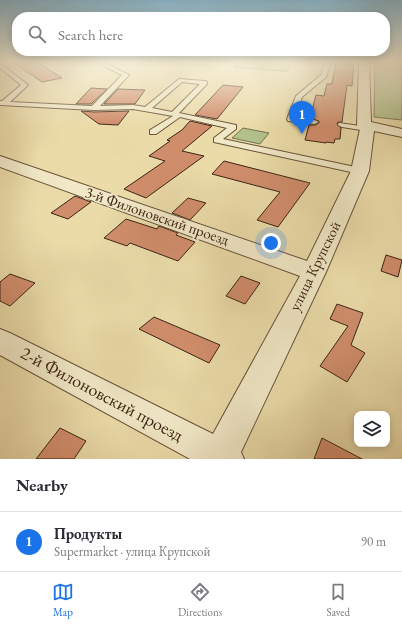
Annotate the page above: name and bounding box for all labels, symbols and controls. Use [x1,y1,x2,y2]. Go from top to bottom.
search box [12,12,390,56]
icon: search [26,23,48,45]
text: Search here [58,25,123,44]
pin: 1 [289,101,315,134]
street label: 3-й Филоновский проезд [83,182,232,249]
street label: улица Крупской [285,218,345,314]
your location [261,233,281,253]
street label: 2-й Филоновский проезд [17,341,187,446]
map controls [354,411,390,447]
button: layers [354,411,390,447]
text: Nearby [16,474,68,496]
text: Продукты [54,524,122,543]
text: 1 [26,533,32,550]
text: 90 m [361,533,386,550]
text: Supermarket · улица Крупской [54,543,210,560]
tab: Map [52,581,74,619]
tab: Directions [178,581,222,619]
tab: Saved [326,581,350,619]

